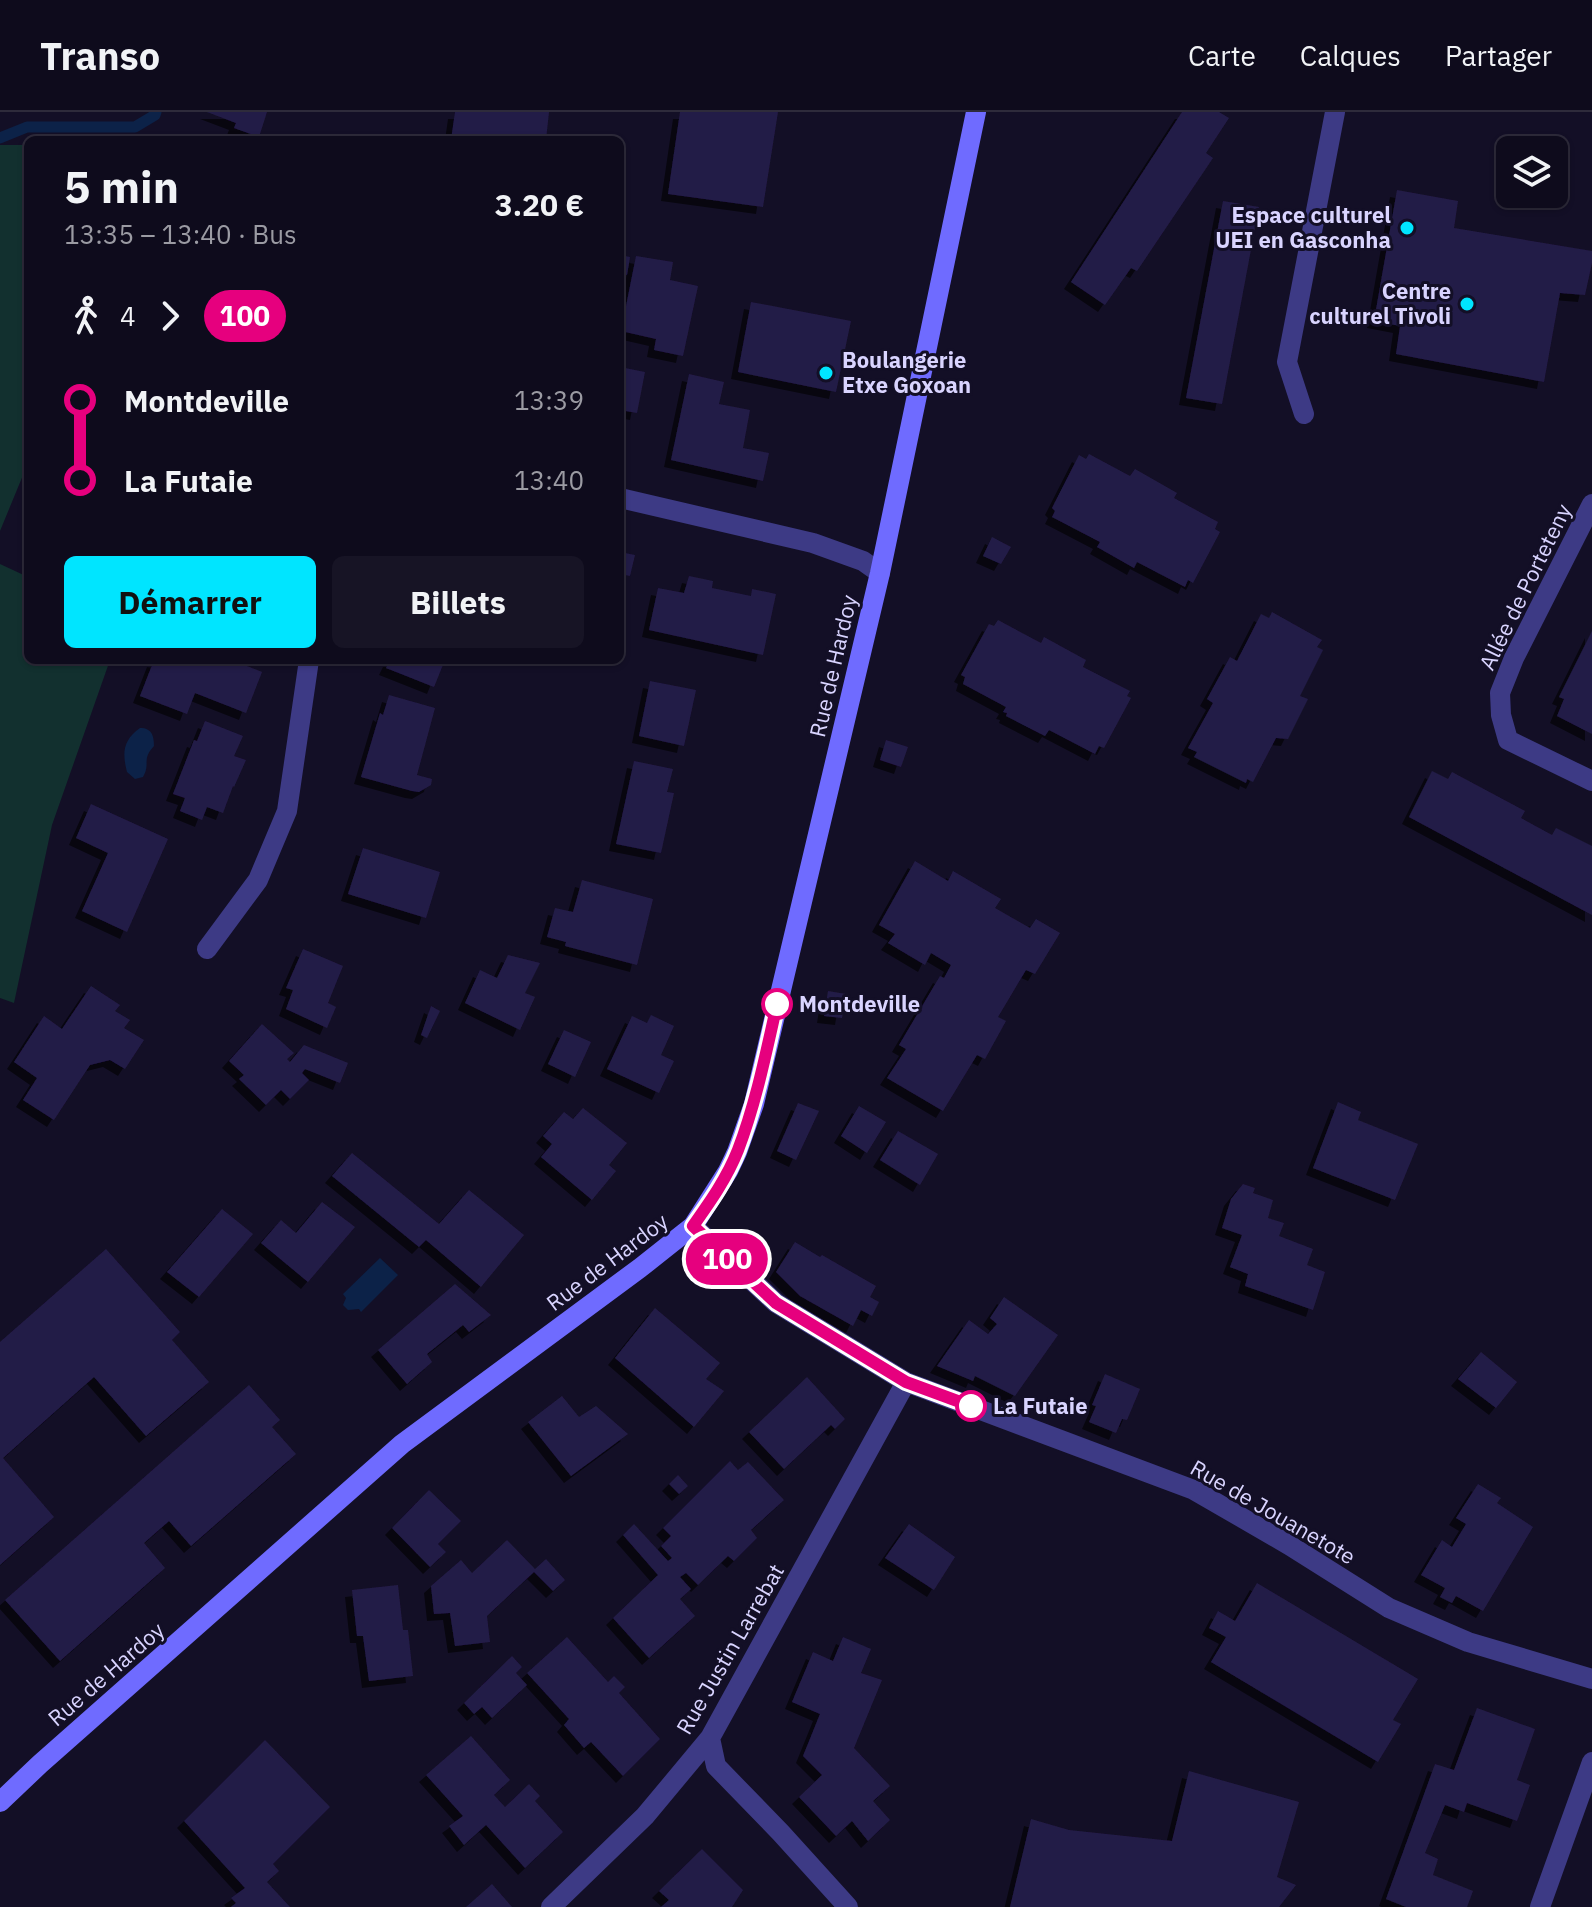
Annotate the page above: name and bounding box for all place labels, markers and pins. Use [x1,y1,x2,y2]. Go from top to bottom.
place label: Espace culturel UEI en Gasconha [1215,200,1391,254]
marker: Espace culturel UEI en Gasconha [1398,219,1416,237]
place label: Centre culturel Tivoli [1309,276,1451,330]
marker: Centre culturel Tivoli [1458,295,1476,313]
place label: Boulangerie Etxe Goxoan [842,345,971,399]
marker: Boulangerie Etxe Goxoan [817,364,835,382]
marker: Montdeville [762,989,792,1019]
place label: Montdeville [799,989,920,1018]
marker: La Futaie [956,1391,986,1421]
place label: La Futaie [993,1391,1088,1420]

